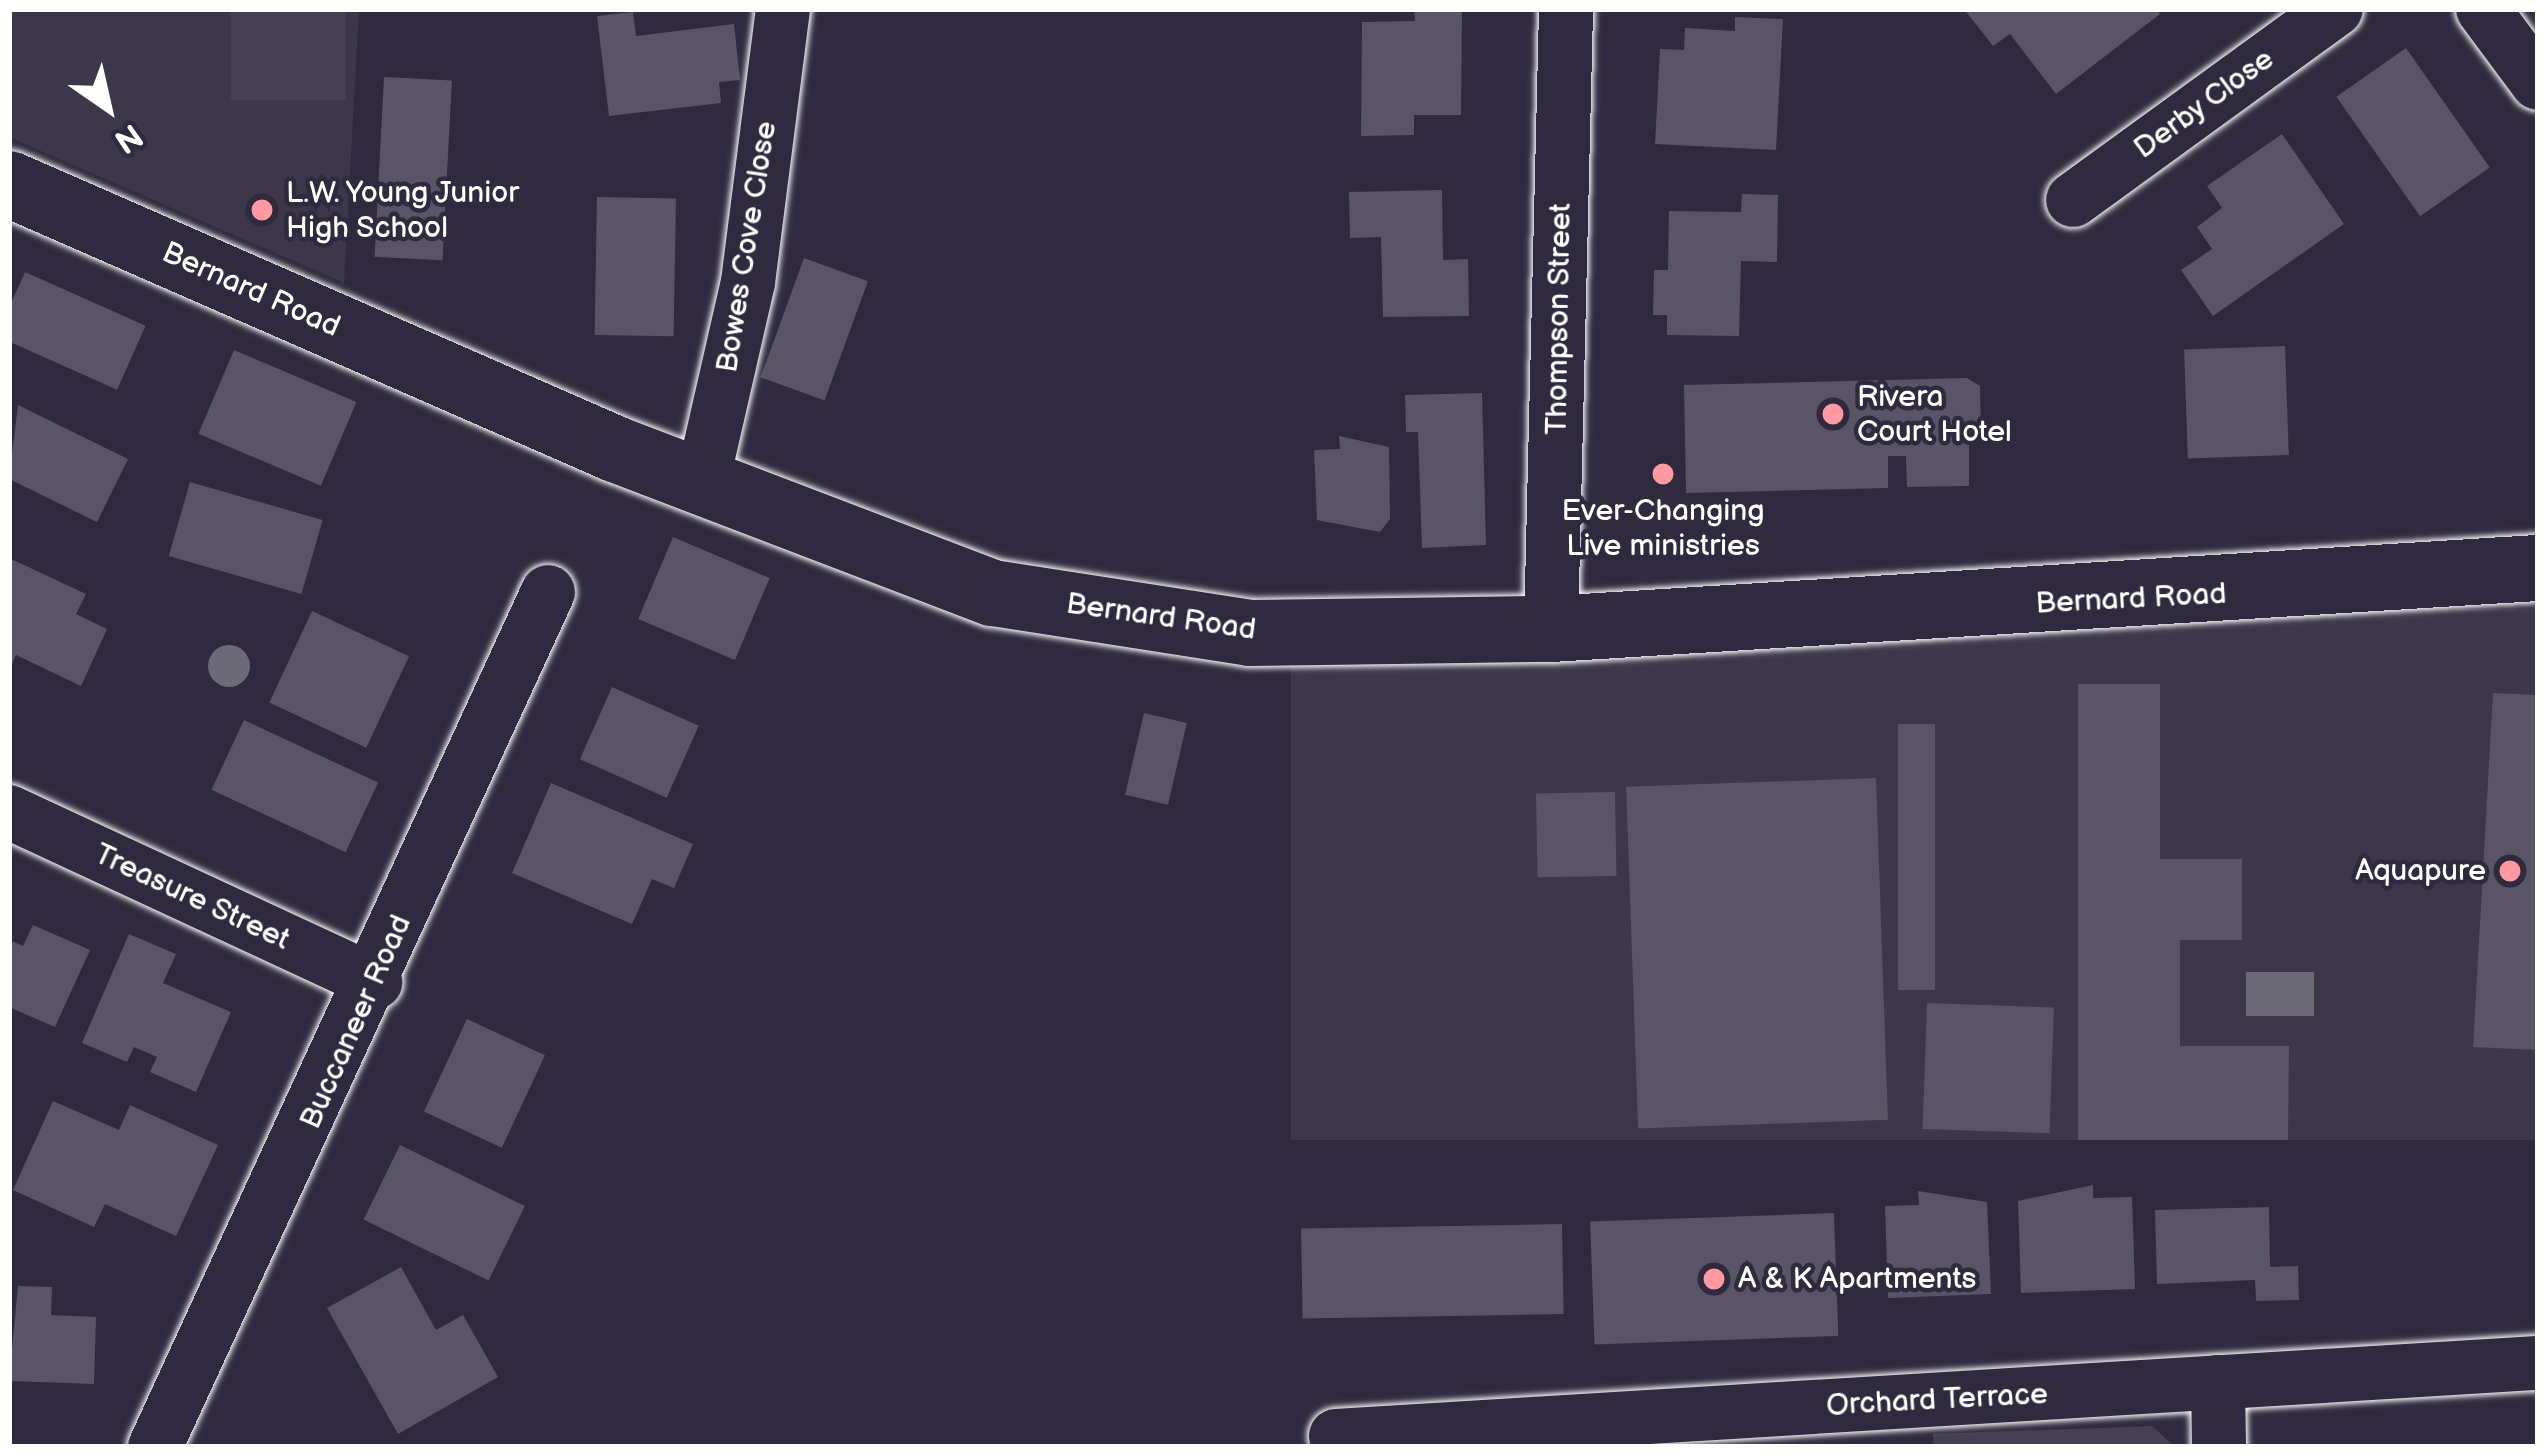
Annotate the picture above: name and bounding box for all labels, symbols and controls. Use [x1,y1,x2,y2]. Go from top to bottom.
street label: Derby Close [2126,41,2282,167]
north arrow [48,48,168,168]
text: N [107,114,150,161]
street label: Bowes Cove Close [709,119,785,375]
place label: L.W. Young Junior High School [286,175,523,246]
marker: L.W. Young Junior High School [249,197,275,223]
street label: Thompson Street [1539,203,1579,435]
street label: Bernard Road [156,235,346,345]
place label: Rivera Court Hotel [1857,379,2012,450]
marker: Rivera Court Hotel [1820,401,1846,427]
marker: Ever-Changing Live ministries [1650,461,1676,487]
place label: Ever-Changing Live ministries [1562,493,1764,564]
street label: Bernard Road [2035,576,2227,622]
street label: Bernard Road [1064,586,1258,648]
street label: Treasure Street [89,836,295,958]
place label: Aquapure [2355,853,2486,889]
marker: Aquapure [2497,858,2523,884]
street label: Buccaneer Road [293,910,419,1134]
place label: A & K Apartments [1738,1261,1976,1297]
marker: A & K Apartments [1701,1266,1727,1292]
street label: Orchard Terrace [1825,1376,2049,1424]

